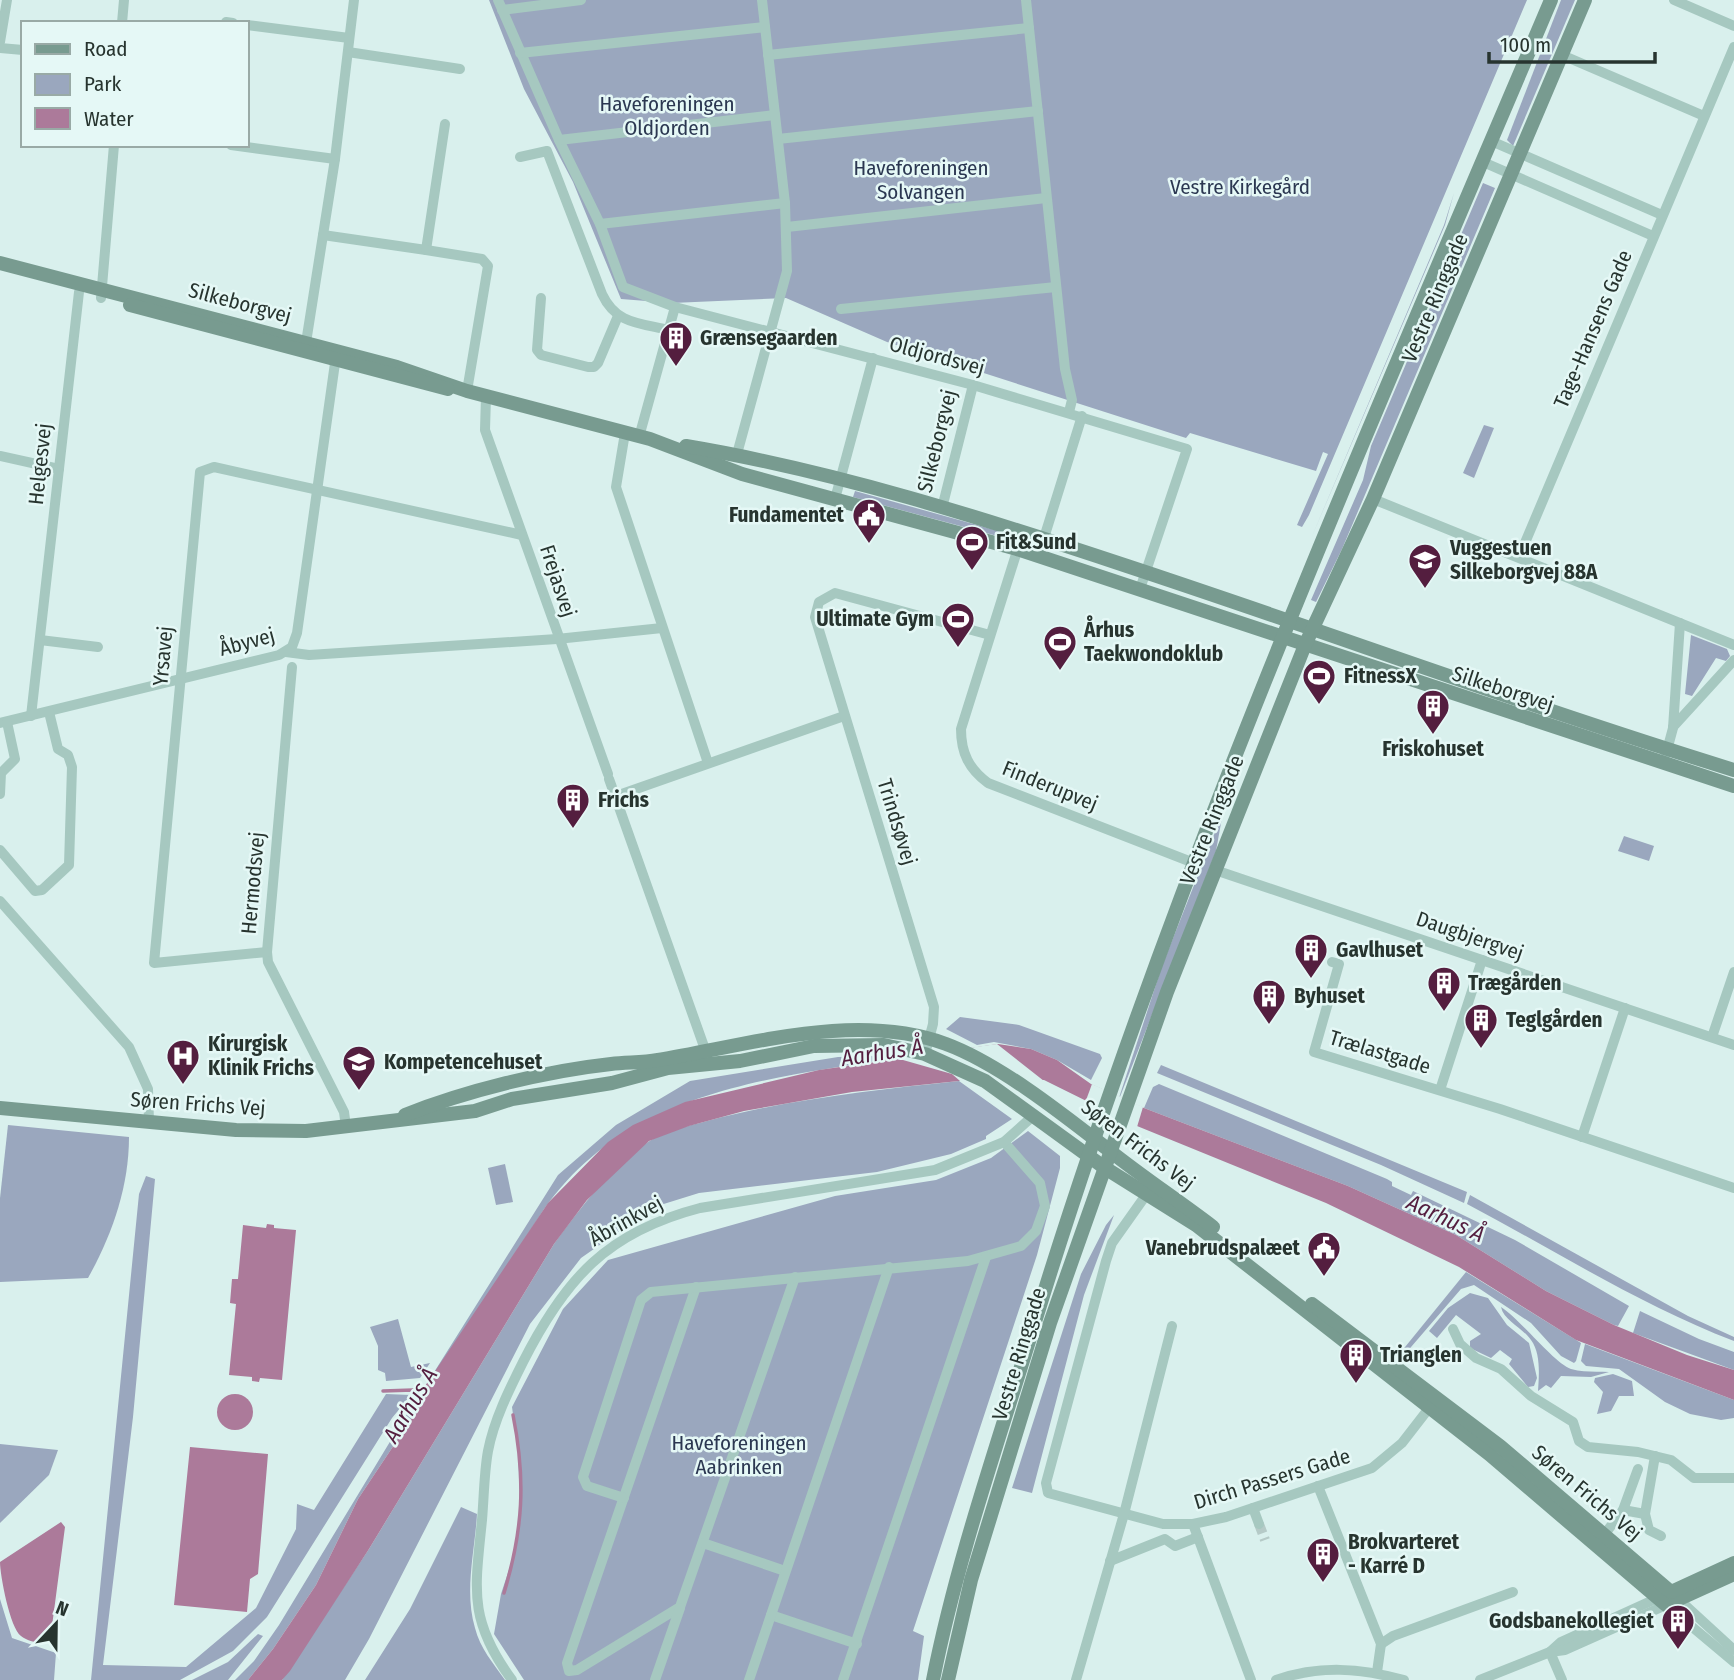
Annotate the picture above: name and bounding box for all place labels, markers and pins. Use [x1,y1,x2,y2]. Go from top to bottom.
building icon: Grænsegaarden [657,319,695,368]
place label: Grænsegaarden [700,325,838,351]
public building icon: Fundamentet [850,496,888,545]
place label: Fundamentet [729,502,845,528]
sports icon: Fit&Sund [953,523,991,572]
place label: Fit&Sund [996,529,1076,555]
place label: Vuggestuen Silkeborgvej 88A [1449,535,1598,585]
school or university icon: Vuggestuen Silkeborgvej 88A [1406,541,1444,590]
sports icon: Ultimate Gym [939,600,977,649]
place label: Ultimate Gym [816,606,934,632]
place label: Århus Taekwondoklub [1083,615,1223,667]
sports icon: Århus Taekwondoklub [1041,623,1079,672]
sports icon: FitnessX [1300,657,1338,706]
place label: FitnessX [1344,663,1418,689]
building icon: Friskohuset [1414,687,1452,736]
place label: Friskohuset [1382,736,1484,762]
building icon: Frichs [554,781,592,830]
place label: Frichs [598,787,649,813]
building icon: Gavlhuset [1292,931,1330,980]
place label: Gavlhuset [1336,937,1424,963]
building icon: Trægården [1425,964,1463,1013]
place label: Trægården [1468,970,1562,996]
building icon: Byhuset [1250,977,1288,1026]
place label: Byhuset [1294,983,1365,1009]
building icon: Teglgården [1462,1001,1500,1050]
place label: Teglgården [1506,1007,1603,1033]
place label: Kirurgisk Klinik Frichs [208,1031,314,1081]
hospital icon: Kirurgisk Klinik Frichs [164,1037,202,1086]
school or university icon: Kompetencehuset [340,1043,378,1092]
place label: Kompetencehuset [384,1049,543,1075]
public building icon: Vanebrudspalæet [1305,1229,1343,1278]
place label: Vanebrudspalæet [1145,1235,1301,1261]
building icon: Trianglen [1337,1336,1375,1385]
place label: Trianglen [1380,1342,1462,1368]
place label: Brokvarteret - Karré D [1348,1529,1460,1579]
building icon: Brokvarteret - Karré D [1304,1535,1342,1584]
building icon: Godsbanekollegiet [1659,1602,1697,1651]
place label: Godsbanekollegiet [1489,1608,1655,1634]

